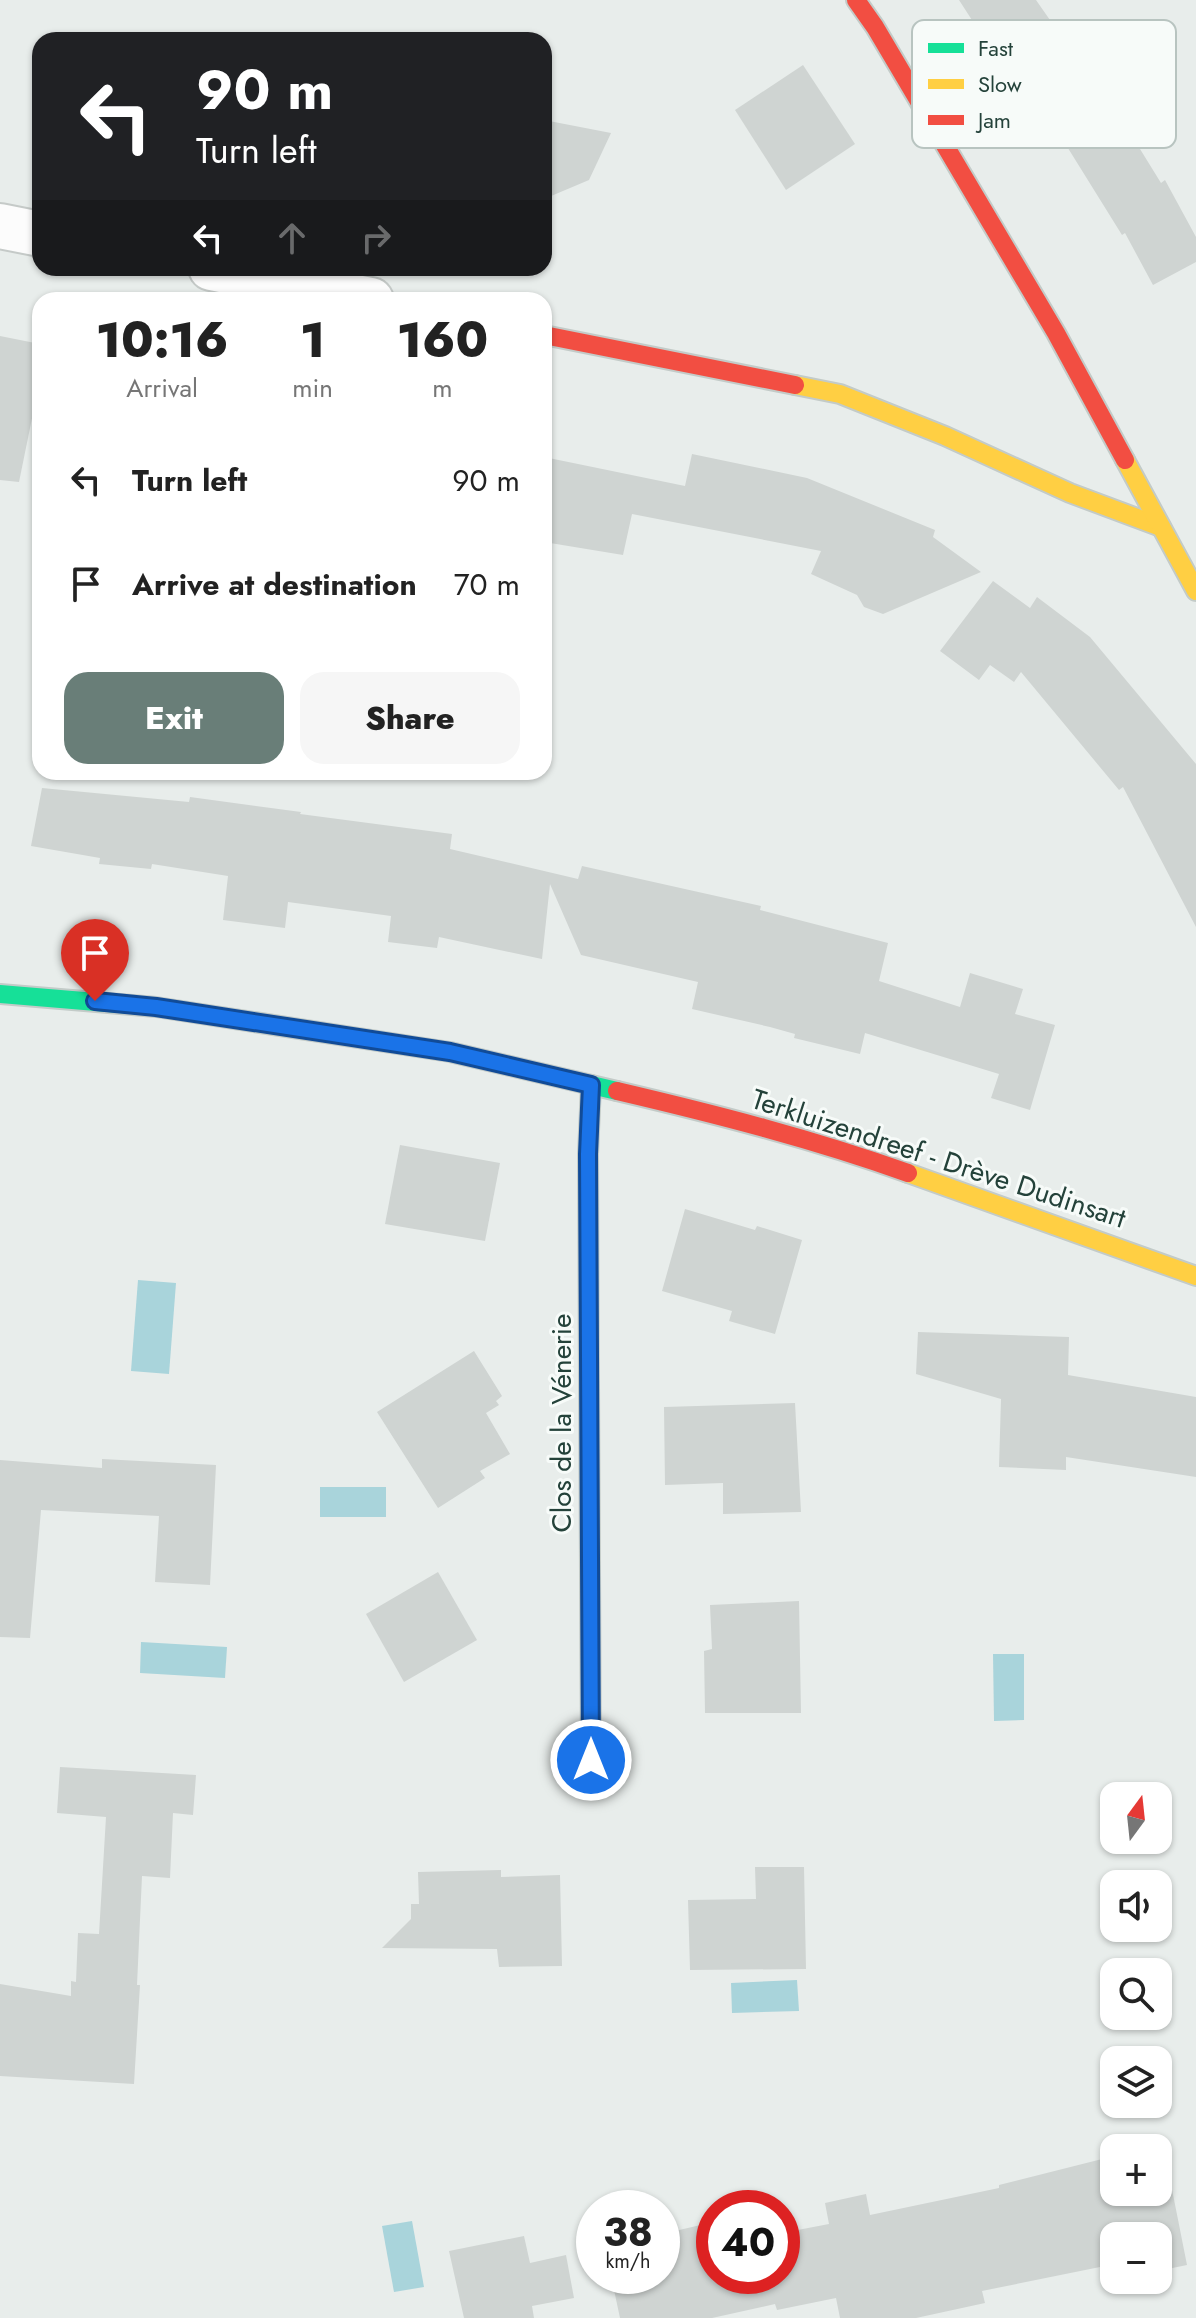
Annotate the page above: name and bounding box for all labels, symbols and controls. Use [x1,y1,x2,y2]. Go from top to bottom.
legend [912,20,1176,148]
text: Fast [978,32,1014,64]
text: 90 m [196,49,333,130]
icon: left [64,64,168,168]
text: Slow [978,68,1022,100]
text: Jam [975,104,1011,136]
text: Turn left [196,124,317,176]
icon: left [186,216,230,260]
icon: ahead [270,216,314,260]
icon: right [354,216,398,260]
text: 10:16 [96,306,228,375]
text: 1 [300,306,325,375]
text: 160 [397,306,488,375]
text: Arrival [126,369,198,407]
text: min [292,369,333,407]
text: m [432,369,453,407]
icon: left [64,458,108,502]
text: Turn left [132,459,247,502]
text: 90 m [452,459,520,502]
icon: arrive [64,562,108,606]
text: Arrive at destination [132,563,417,606]
text: 70 m [454,563,520,606]
button: Exit [64,672,284,764]
button: Share [300,672,520,764]
pin [61,919,129,1001]
icon: arrive [73,931,117,975]
street label: Terkluizendreef - Drève Dudinsart [746,1079,1131,1239]
street label: Clos de la Vénerie [541,1314,582,1532]
position arrow [549,1718,633,1802]
north arrow [1100,1782,1172,1854]
map controls [1100,1782,1172,2294]
button: sound [1100,1870,1172,1942]
button: search [1100,1958,1172,2030]
button: layers [1100,2046,1172,2118]
button: + [1100,2134,1172,2206]
speed limit sign: 40 [696,2190,800,2294]
text: 38 [603,2203,653,2261]
button: − [1100,2222,1172,2294]
text: km/h [605,2247,651,2276]

